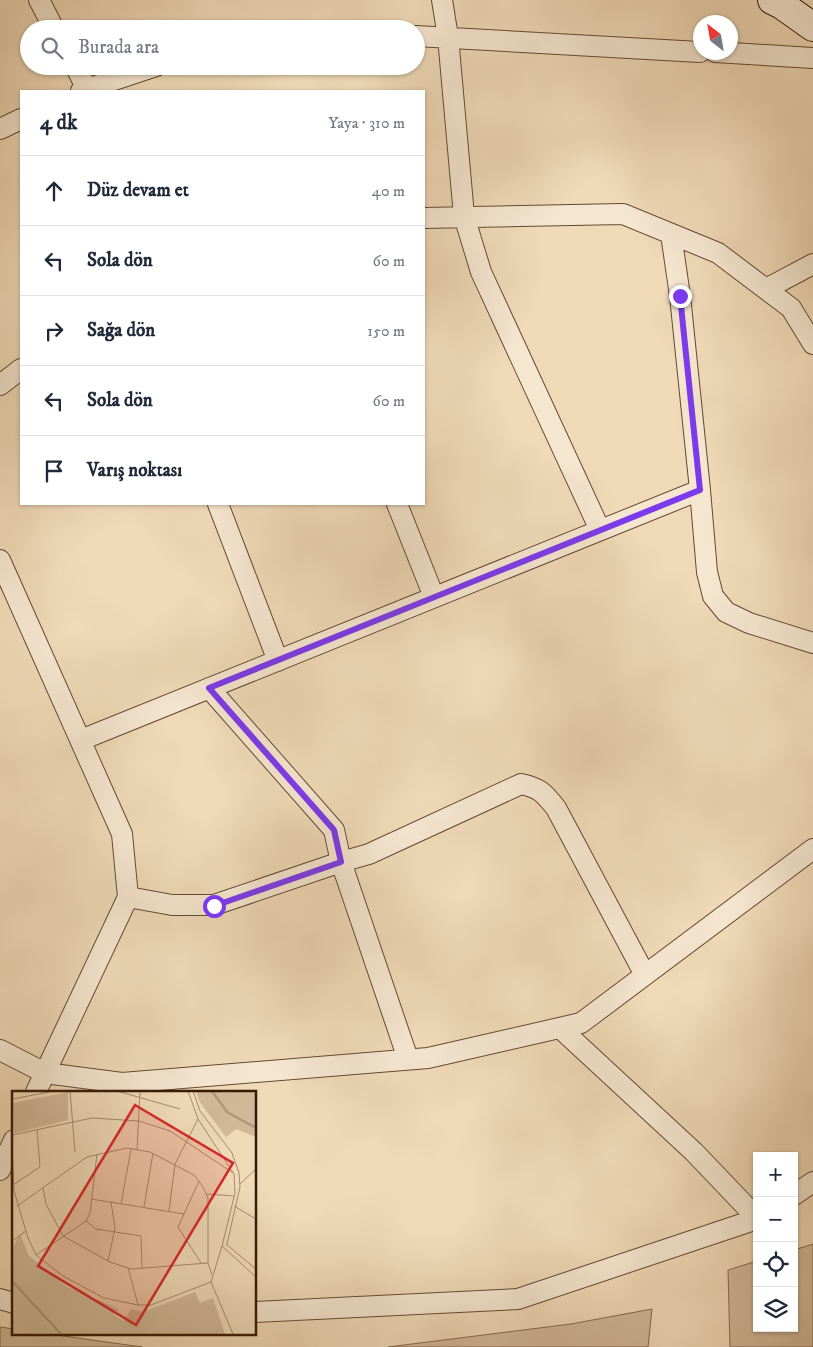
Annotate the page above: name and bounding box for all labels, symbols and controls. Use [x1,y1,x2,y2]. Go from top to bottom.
north arrow [693,15,738,60]
search box [20,20,425,75]
icon: search [38,34,66,62]
text: Burada ara [78,36,159,59]
text: 4 dk [40,110,77,136]
text: Yaya · 310 m [328,113,405,133]
icon: ahead [40,177,68,205]
text: Düz devam et [87,179,189,202]
text: 40 m [372,181,405,201]
icon: left [40,247,68,275]
text: Sola dön [87,249,153,272]
text: 60 m [373,251,405,271]
route end [669,285,692,308]
icon: right [40,317,68,345]
text: Sağa dön [87,319,155,342]
text: 150 m [367,321,405,341]
icon: left [40,387,68,415]
text: Sola dön [87,389,153,412]
text: 60 m [373,391,405,411]
icon: arrive [40,457,68,485]
text: Varış noktası [87,459,182,482]
route start [203,895,226,918]
inset map [12,1091,256,1334]
map controls [753,1152,798,1332]
button: + [753,1152,798,1197]
button: − [753,1197,798,1242]
button: locate [753,1242,798,1287]
button: layers [753,1287,798,1332]

